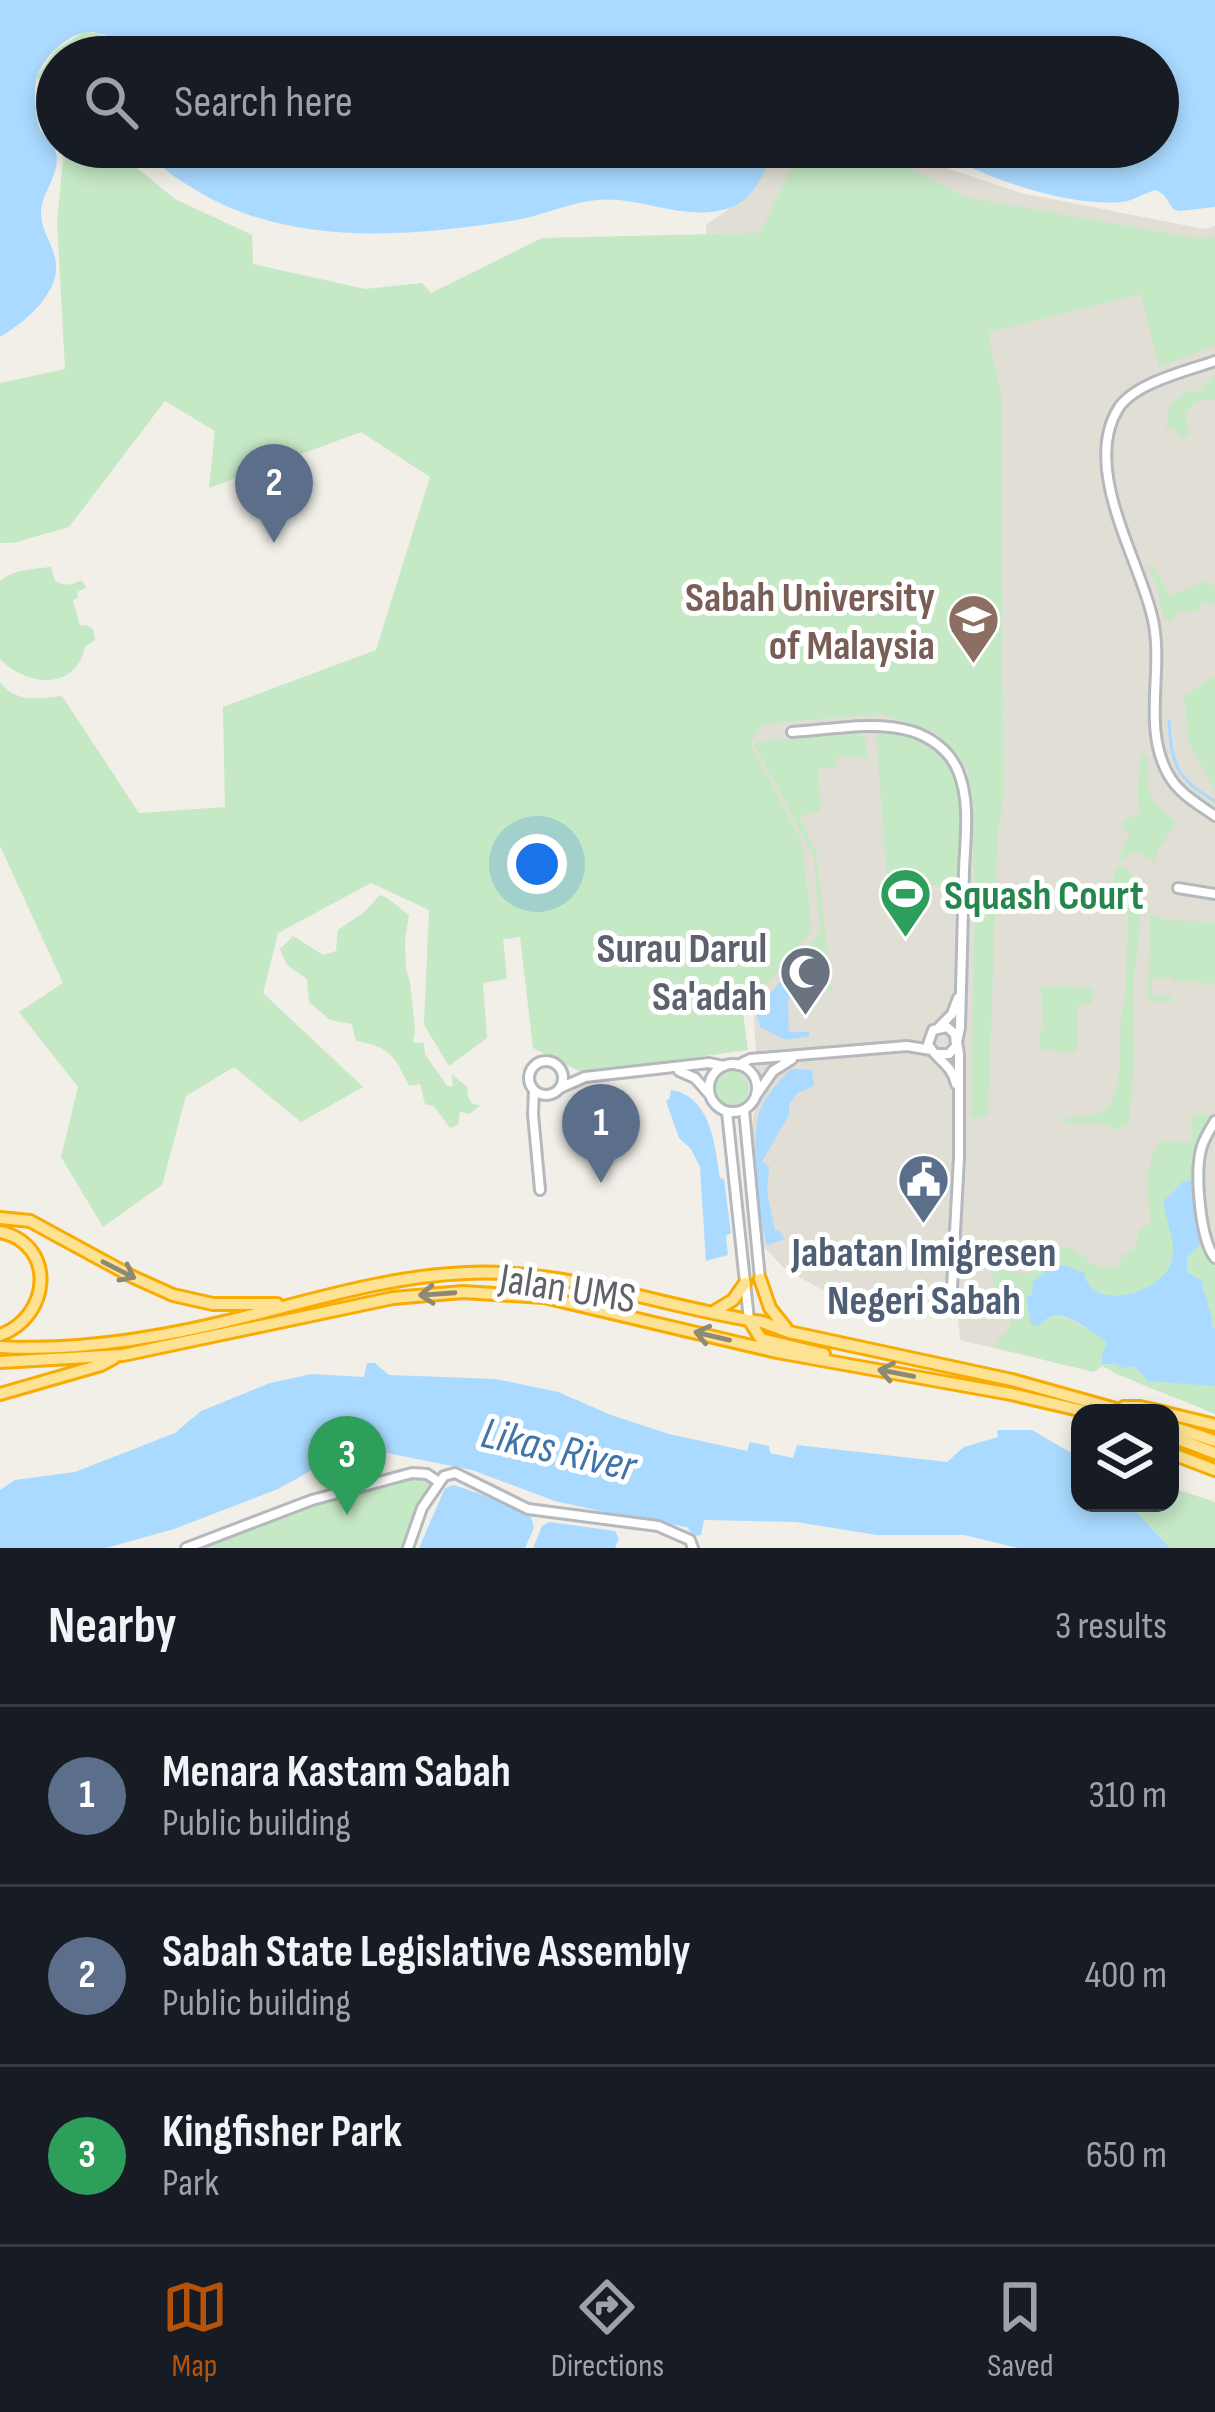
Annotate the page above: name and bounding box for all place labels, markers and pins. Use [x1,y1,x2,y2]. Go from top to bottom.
pin: 2 [235,444,313,543]
place label: Sabah University of Malaysia [685,573,935,672]
school or university icon: Sabah University of Malaysia [946,592,1002,666]
sports icon: Squash Court [877,866,933,940]
place label: Squash Court [944,871,1144,922]
place label: Surau Darul Sa'adah [597,924,767,1023]
mosque icon: Surau Darul Sa'adah [778,943,834,1017]
pin: 1 [562,1084,640,1183]
public building icon: Jabatan Imigresen Negeri Sabah [896,1151,952,1225]
place label: Jabatan Imigresen Negeri Sabah [791,1228,1056,1327]
pin: 3 [308,1416,386,1515]

